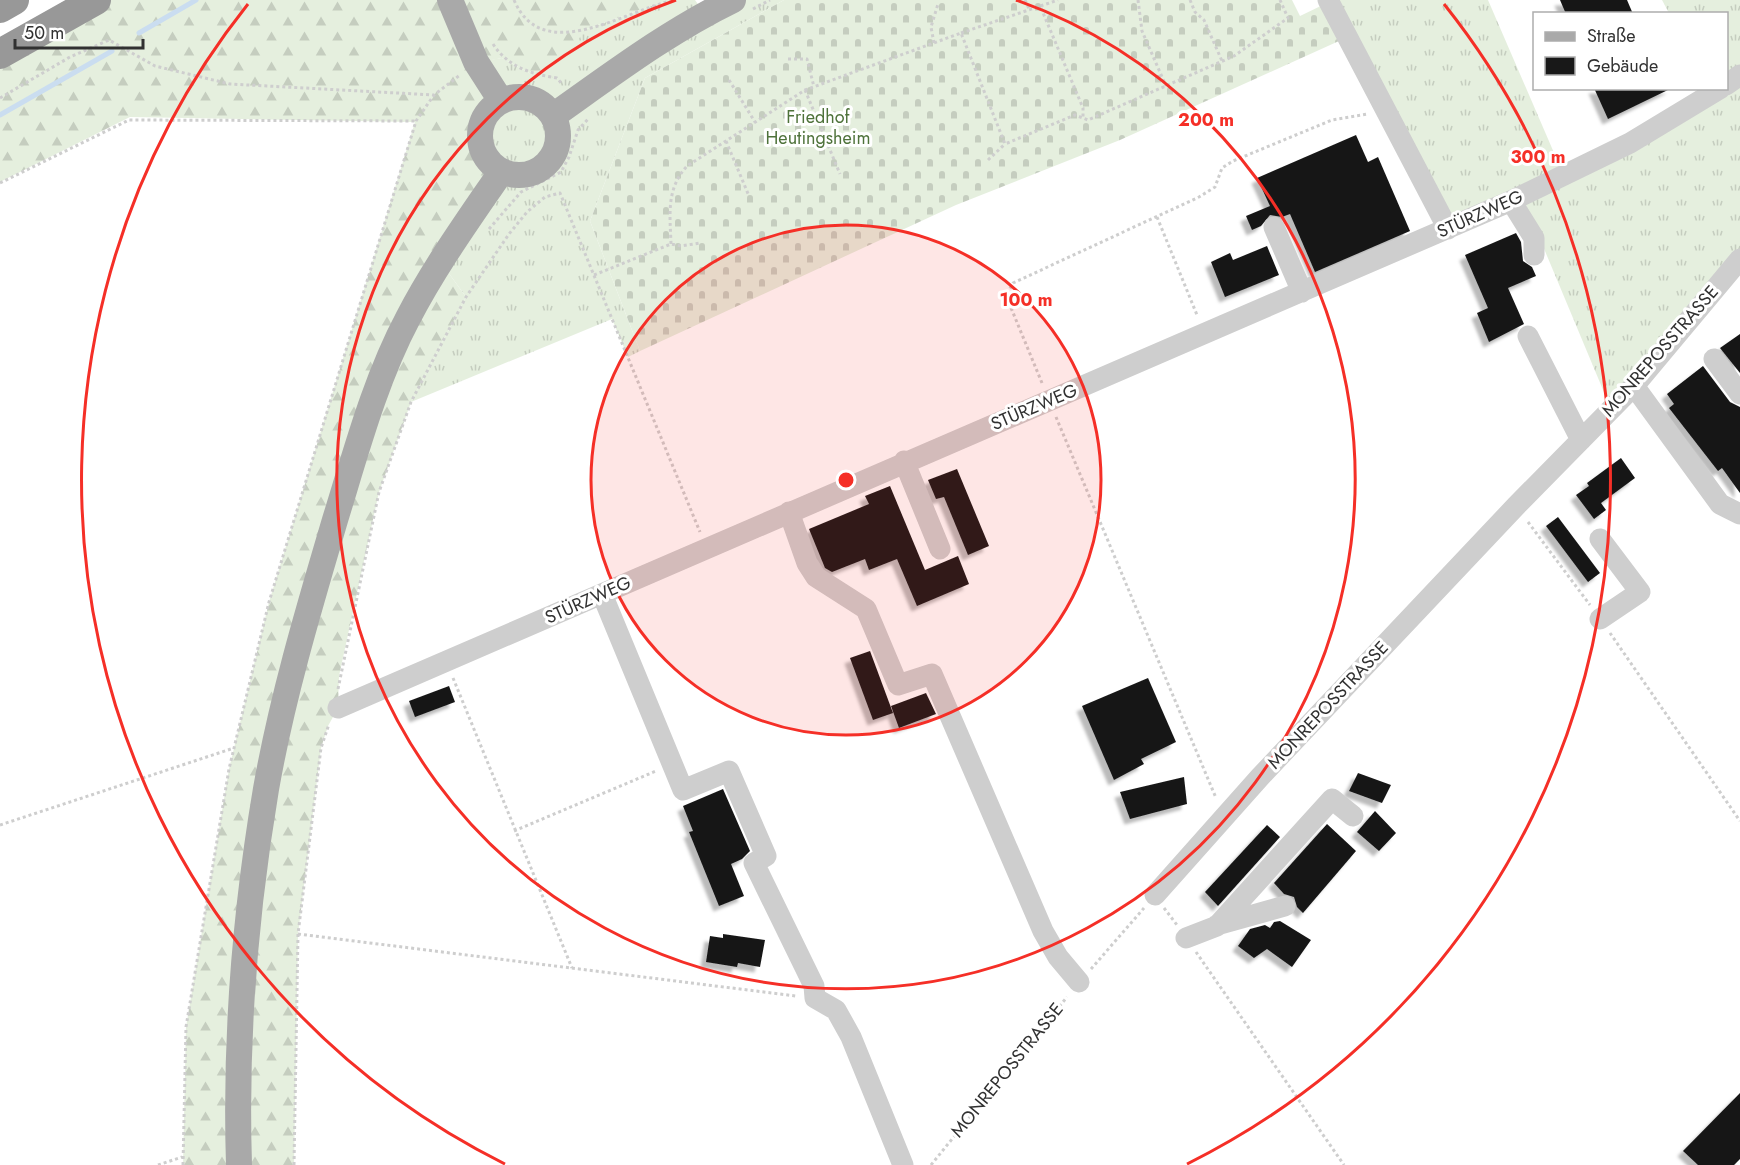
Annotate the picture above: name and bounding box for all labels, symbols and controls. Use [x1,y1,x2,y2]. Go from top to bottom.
scale bar [15,12,142,50]
legend [1533,12,1728,90]
text: 50 m [24,20,64,46]
text: Straße [1587,23,1635,49]
text: Gebäude [1587,53,1658,79]
park label: Friedhof Heutingsheim [766,104,871,151]
text: 200 m [1178,107,1234,133]
text: 300 m [1510,144,1566,170]
street label: STÜRZWEG [1433,183,1527,245]
street label: MONREPOSSTRASSE [1596,280,1724,422]
text: 100 m [999,287,1053,313]
street label: STÜRZWEG [987,377,1081,437]
centre of rings [836,470,856,490]
street label: STÜRZWEG [541,569,635,631]
street label: MONREPOSSTRASSE [1262,635,1394,775]
street label: MONREPOSSTRASSE [945,997,1069,1143]

